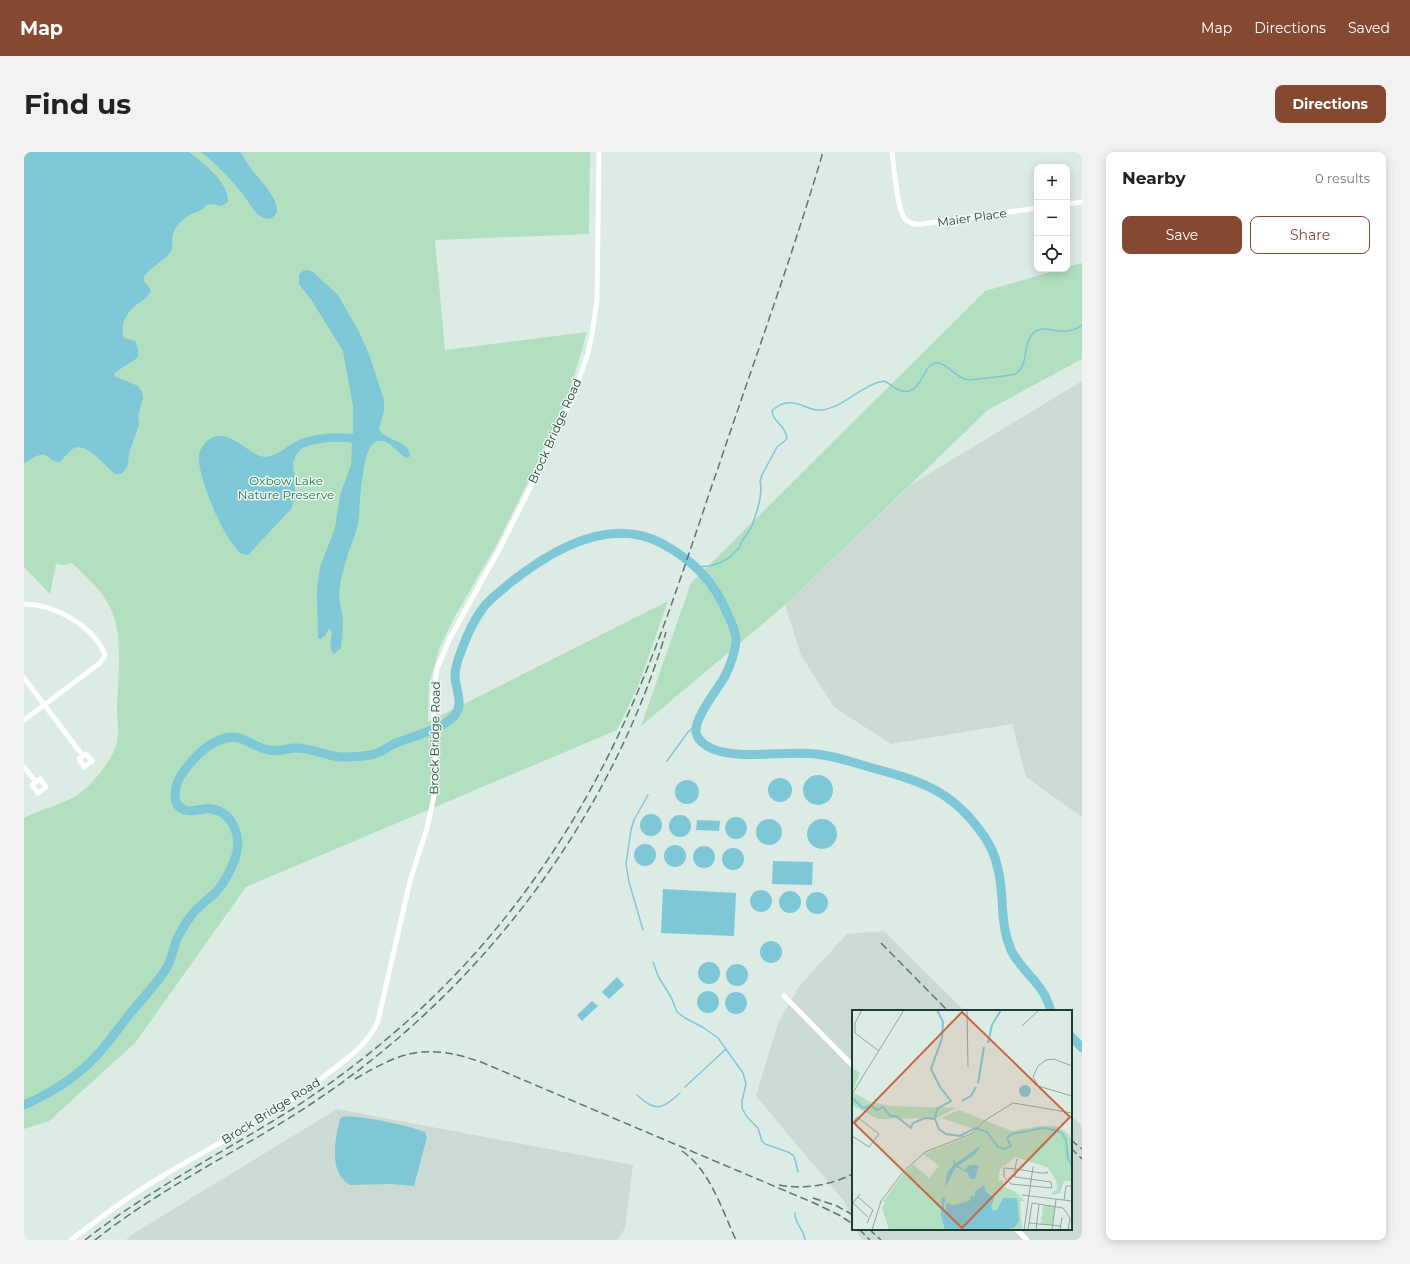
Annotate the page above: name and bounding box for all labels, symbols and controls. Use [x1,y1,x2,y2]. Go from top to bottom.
text: Map [20,17,63,40]
text: Map [1201,19,1232,37]
text: Directions [1254,19,1326,37]
text: Saved [1348,19,1390,37]
button: Directions [1275,85,1386,123]
text: Find us [24,87,131,121]
map controls [1034,164,1070,272]
button: + [1034,164,1070,200]
text: Nearby [1122,168,1186,188]
text: 0 results [1315,170,1370,186]
button: − [1034,200,1070,236]
street label: Maier Place [936,205,1008,230]
button: Save [1122,216,1242,254]
button: Share [1250,216,1370,254]
button: locate [1034,236,1070,272]
street label: Brock Bridge Road [525,376,584,486]
park label: Oxbow Lake Nature Preserve [238,473,334,502]
street label: Brock Bridge Road [426,681,443,795]
inset map [852,1010,1072,1230]
street label: Brock Bridge Road [219,1074,323,1147]

